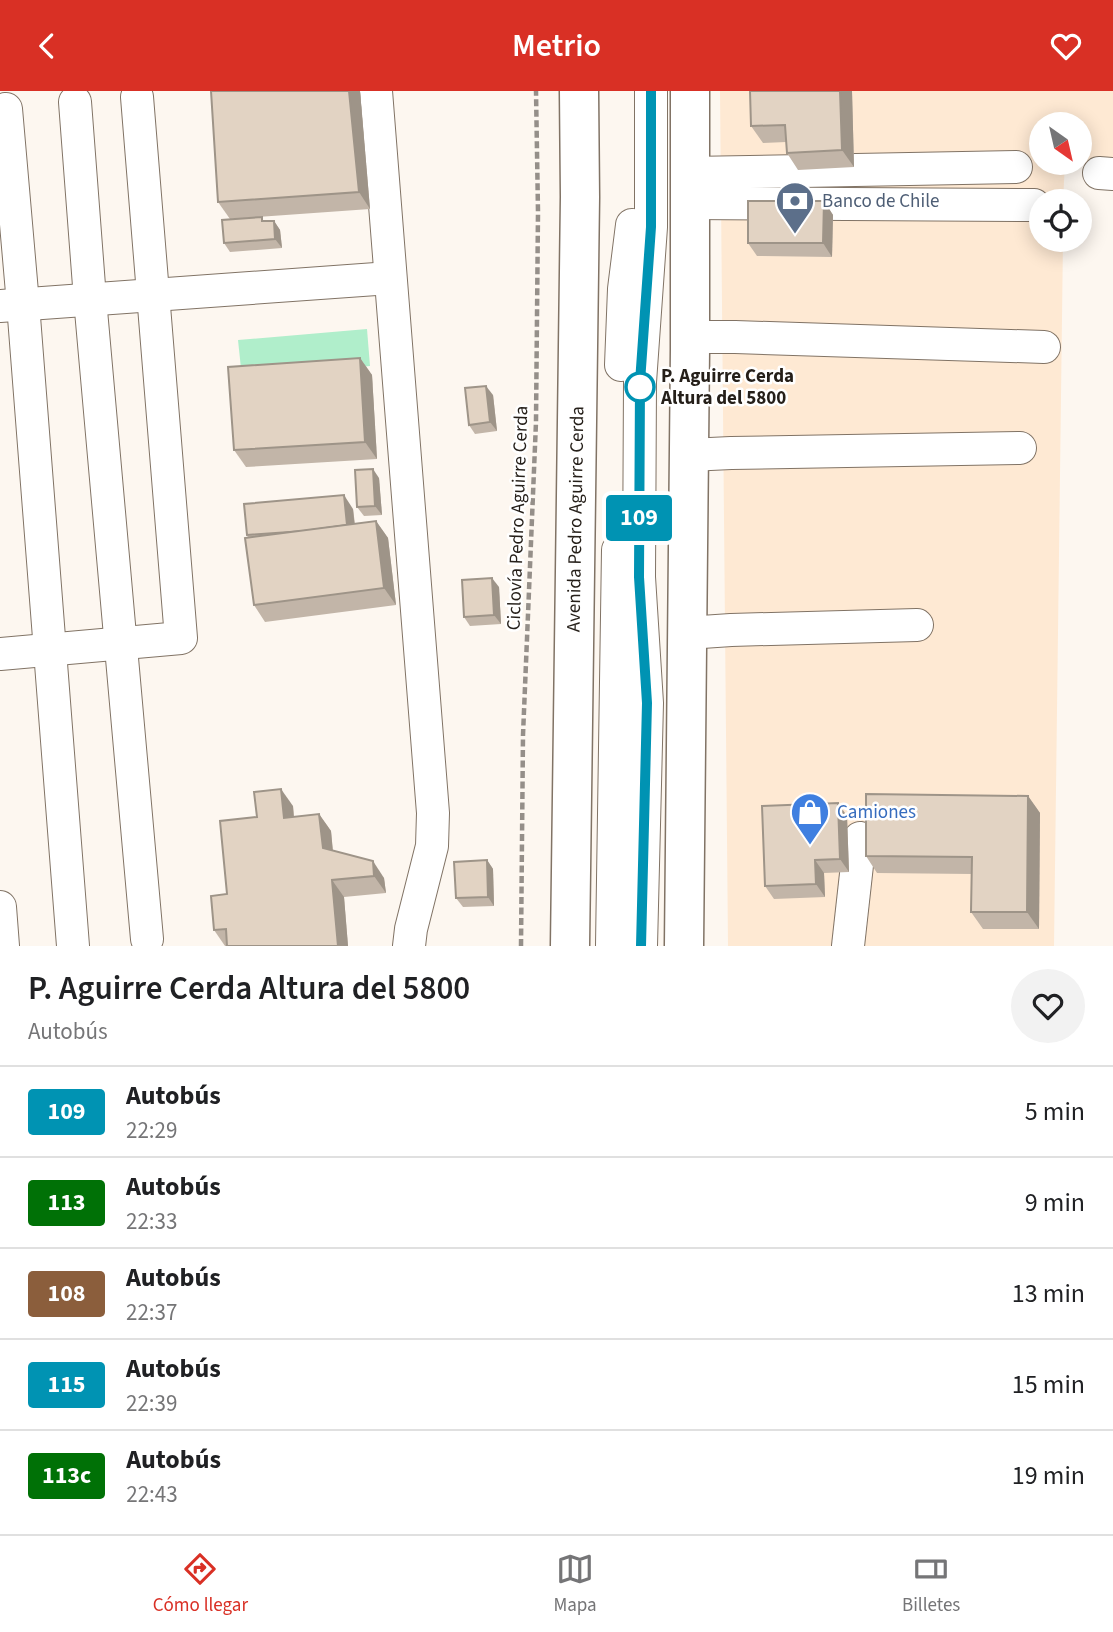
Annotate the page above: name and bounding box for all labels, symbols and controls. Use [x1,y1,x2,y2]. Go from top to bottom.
text: Metrio [512,23,601,69]
icon: back [28,27,66,65]
icon: heart [1047,27,1085,65]
north arrow [1029,112,1092,175]
map controls [1029,112,1092,252]
bank icon: Banco de Chile [774,180,816,235]
place label: Banco de Chile [822,188,939,215]
button: locate [1029,189,1092,252]
place label: P. Aguirre Cerda Altura del 5800 [660,363,794,412]
marker: P. Aguirre Cerda Altura del 5800 [625,372,655,402]
street label: Ciclovía Pedro Aguirre Cerda [501,405,535,631]
street label: Avenida Pedro Aguirre Cerda [561,406,591,632]
line badge: 109 [599,495,679,541]
text: 109 [620,500,658,535]
shop icon: Camiones [789,791,831,846]
place label: Camiones [837,799,916,826]
text: P. Aguirre Cerda Altura del 5800 [28,965,470,1012]
button: heart [1011,969,1085,1043]
text: Autobús [28,1015,108,1048]
text: Autobús [126,1077,221,1114]
text: 5 min [1025,1093,1085,1130]
text: 109 [47,1094,86,1129]
text: 22:29 [126,1114,177,1147]
text: Autobús [126,1168,221,1205]
text: 9 min [1025,1184,1085,1221]
text: 113 [47,1185,86,1220]
text: 22:33 [126,1205,177,1238]
text: Autobús [126,1259,221,1296]
text: 13 min [1012,1275,1085,1312]
text: 108 [47,1276,86,1311]
text: 22:37 [126,1296,177,1329]
text: Autobús [126,1350,221,1387]
text: 15 min [1012,1366,1085,1403]
text: 115 [47,1367,86,1402]
text: 22:39 [126,1387,177,1420]
text: Autobús [126,1441,221,1478]
text: 19 min [1012,1457,1085,1494]
text: 113c [42,1458,91,1493]
text: 22:43 [126,1478,178,1511]
tab: Cómo llegar [153,1550,248,1619]
tab: Mapa [553,1550,597,1619]
tab: Billetes [902,1550,960,1619]

